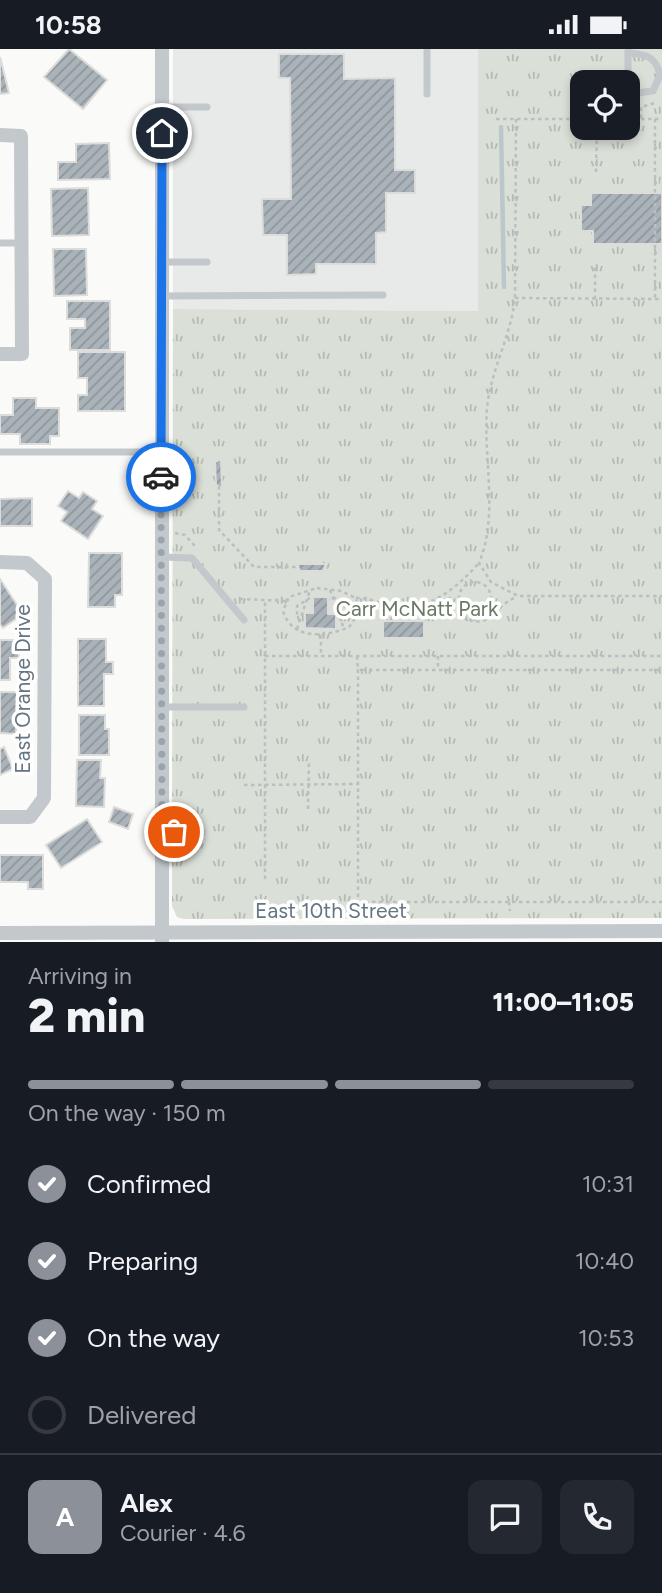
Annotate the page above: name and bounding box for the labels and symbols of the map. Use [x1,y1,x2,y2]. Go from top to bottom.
pin [132,103,192,163]
courier [126,442,196,512]
park label: Carr McNatt Park [336,596,499,621]
street label: East Orange Drive [10,604,35,774]
pin [144,802,204,862]
street label: East 10th Street [255,898,407,923]

